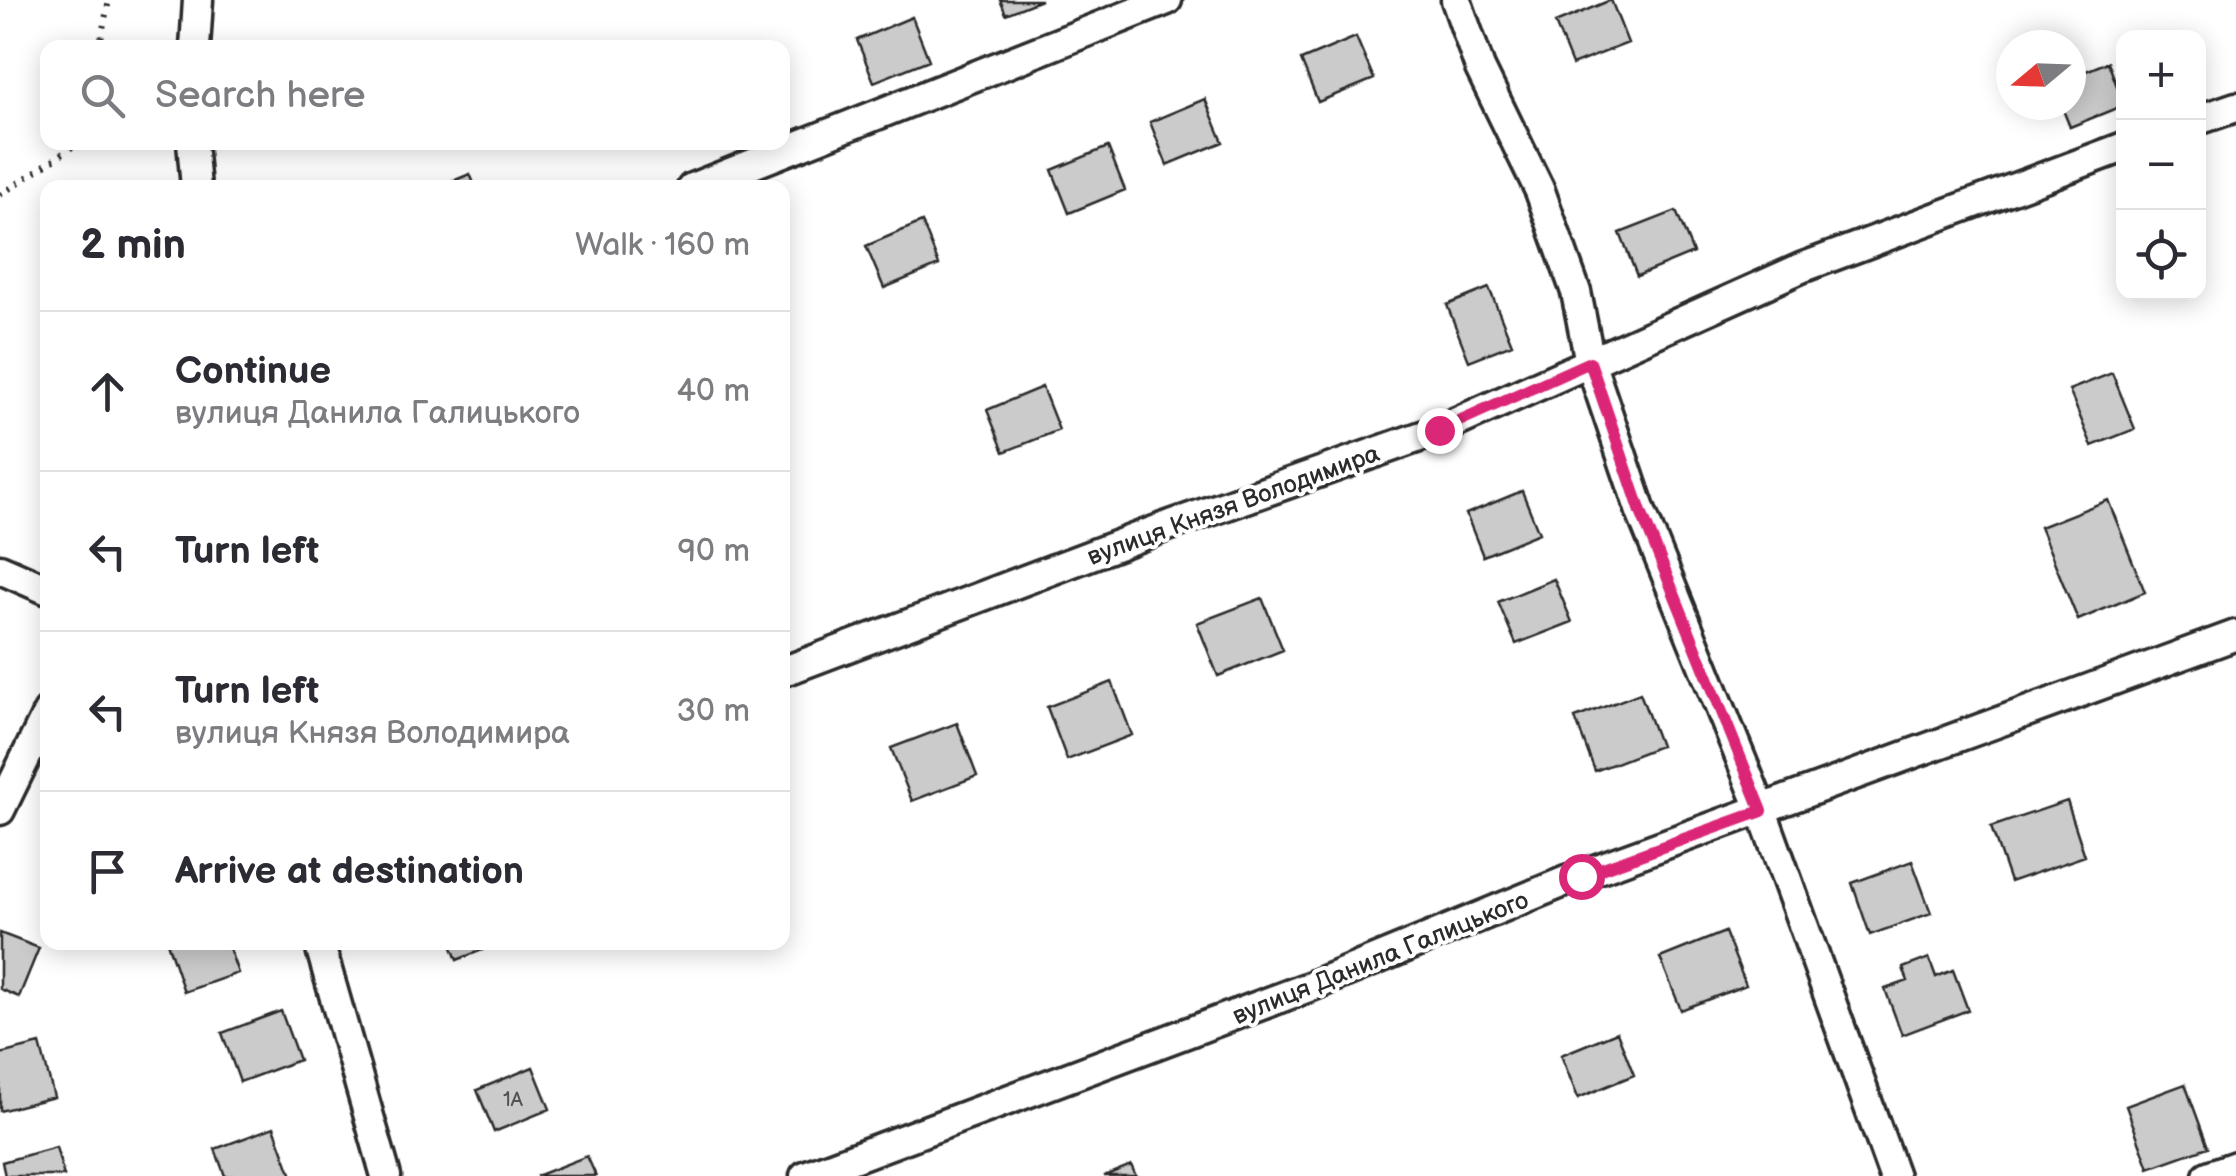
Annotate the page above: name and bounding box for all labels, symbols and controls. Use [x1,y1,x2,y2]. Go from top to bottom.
north arrow [1996,30,2086,120]
map controls [2116,30,2206,300]
button: + [2116,30,2206,120]
search box [40,40,790,150]
icon: search [75,68,130,123]
text: Search here [155,73,366,118]
button: − [2116,120,2206,210]
button: locate [2116,210,2206,300]
text: 2 min [80,220,186,271]
text: Walk · 160 m [575,226,750,265]
text: Continue [175,349,331,394]
icon: ahead [80,364,135,419]
text: 40 m [677,372,750,411]
text: вулиця Данила Галицького [175,394,580,433]
route end [1417,408,1463,454]
street label: вулиця Князя Володимира [1083,438,1384,573]
icon: left [80,524,135,579]
text: Turn left [175,529,319,574]
text: 90 m [678,532,750,571]
text: Turn left [175,669,319,714]
icon: left [80,684,135,739]
text: 30 m [676,692,750,731]
text: вулиця Князя Володимира [175,714,570,753]
icon: arrive [80,844,135,899]
text: Arrive at destination [175,849,524,894]
route start [1559,854,1605,900]
street label: вулиця Данила Галицького [1228,885,1533,1032]
house number: 1А [503,1088,524,1112]

